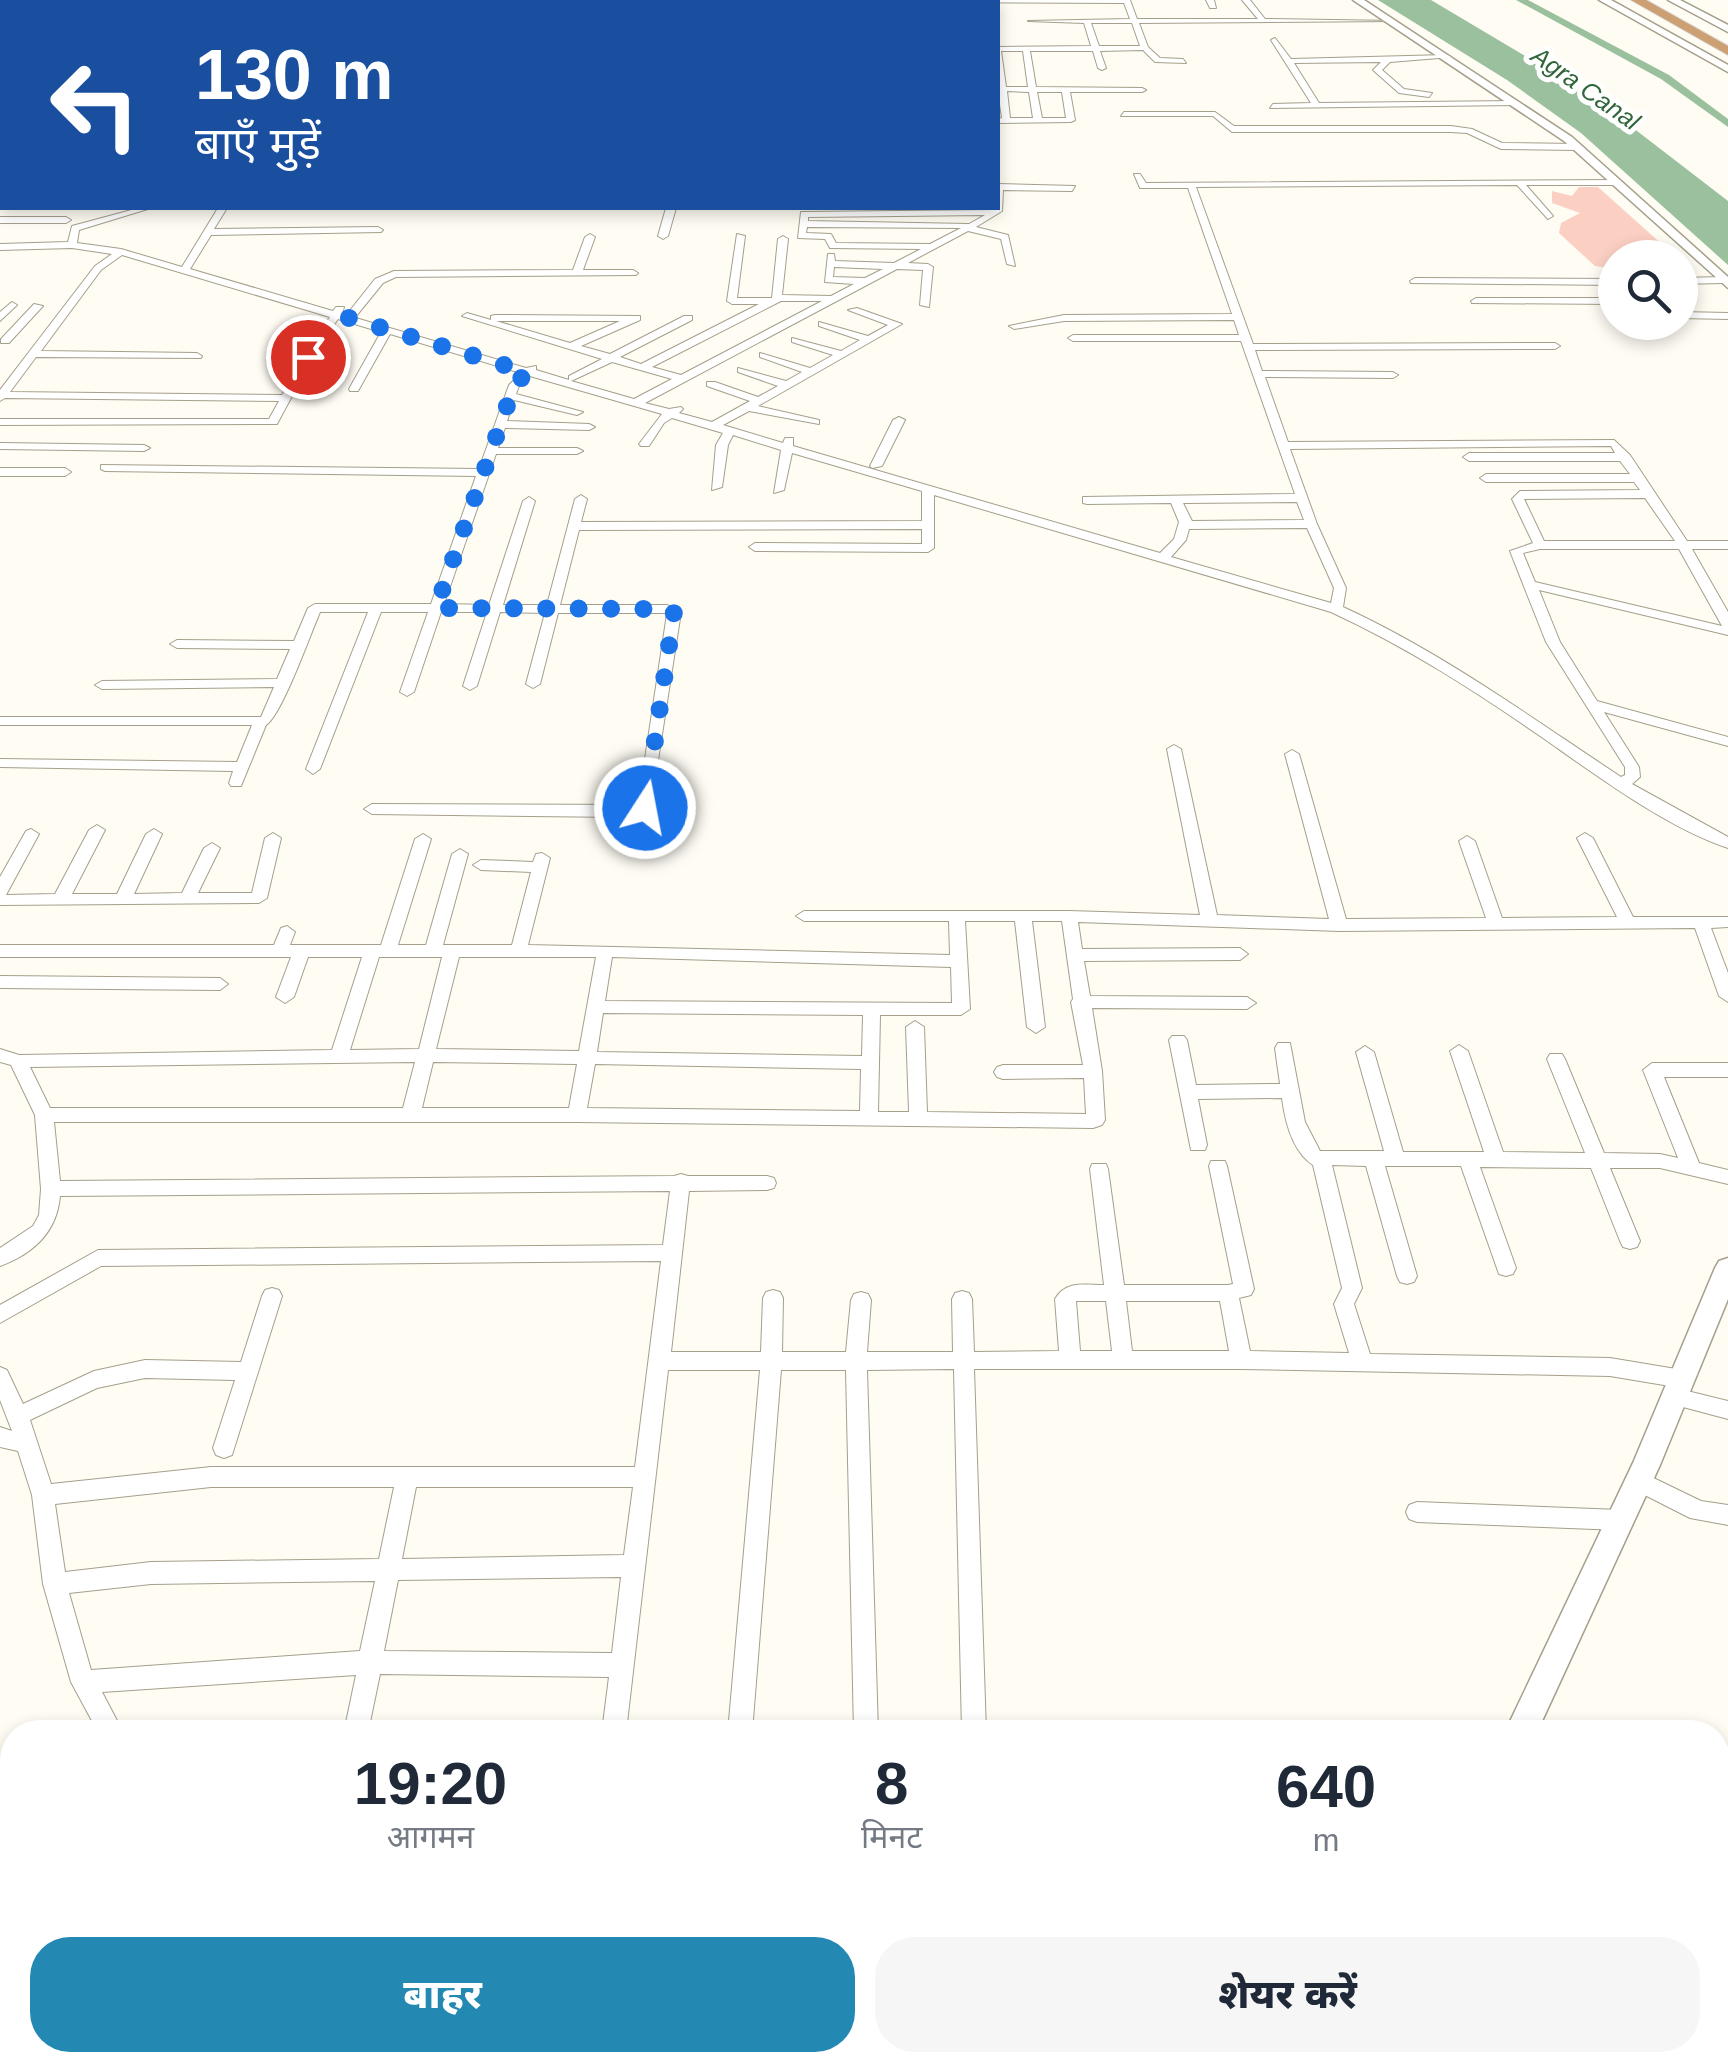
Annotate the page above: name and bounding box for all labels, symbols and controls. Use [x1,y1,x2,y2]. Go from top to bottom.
text: 130 m [195,36,393,114]
icon: left [30,40,160,170]
water label: Agra Canal [1525,40,1646,136]
text: बाएँ मुड़ें [195,118,321,169]
map controls [1598,240,1698,340]
button: search [1598,240,1698,340]
pin [266,315,351,400]
icon: arrive [281,330,336,385]
position arrow [593,756,697,860]
text: 19:20 [354,1750,507,1817]
text: 8 [875,1750,908,1817]
text: 640 [1276,1753,1376,1820]
text: आगमन [387,1819,474,1855]
text: मिनट [861,1819,922,1855]
text: m [1313,1822,1339,1858]
button: बाहर [30,1937,855,2052]
button: शेयर करें [875,1937,1700,2052]

